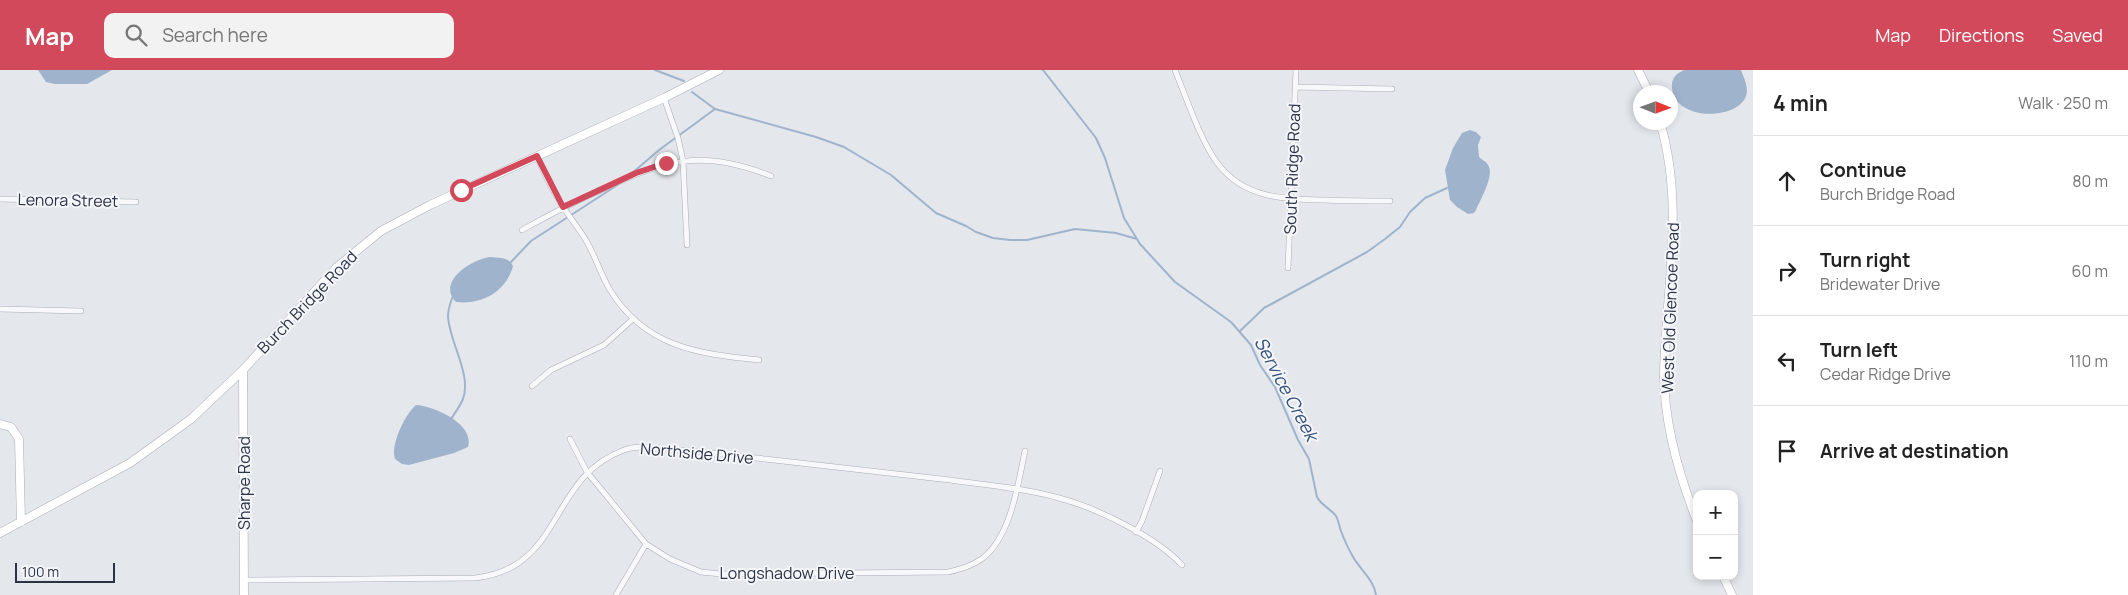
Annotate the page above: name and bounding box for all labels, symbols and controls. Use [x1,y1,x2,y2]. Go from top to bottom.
search box [104,13,454,58]
text: Map [25,19,74,52]
icon: search [122,21,150,49]
text: Search here [162,22,268,48]
text: Map [1875,23,1911,47]
text: Directions [1939,23,2024,47]
text: Saved [2052,23,2103,47]
north arrow [1633,85,1678,130]
text: 4 min [1773,89,1828,117]
text: Walk · 250 m [2018,92,2108,114]
street label: South Ridge Road [1279,103,1305,235]
route end [655,152,678,175]
text: Continue [1820,157,1906,183]
icon: ahead [1773,167,1801,195]
text: 80 m [2072,170,2108,192]
route start [450,179,473,202]
text: Burch Bridge Road [1820,183,1955,205]
street label: Lenora Street [17,188,119,212]
street label: West Old Glencoe Road [1656,222,1684,394]
street label: Burch Bridge Road [252,246,362,358]
text: Turn right [1820,247,1910,273]
icon: right [1773,257,1801,285]
text: 60 m [2072,260,2108,282]
text: Bridewater Drive [1820,273,1940,295]
water label: Service Creek [1249,332,1326,447]
text: Turn left [1820,337,1898,363]
icon: left [1773,347,1801,375]
text: 110 m [2069,350,2108,372]
text: Cedar Ridge Drive [1820,363,1951,385]
street label: Sharpe Road [233,436,255,530]
street label: Northside Drive [639,437,755,469]
icon: arrive [1773,437,1801,465]
text: Arrive at destination [1820,438,2009,464]
map controls [1693,490,1738,580]
button: + [1693,490,1738,535]
button: − [1693,535,1738,580]
scale bar [15,560,115,583]
text: 100 m [22,562,59,581]
street label: Longshadow Drive [720,562,854,584]

